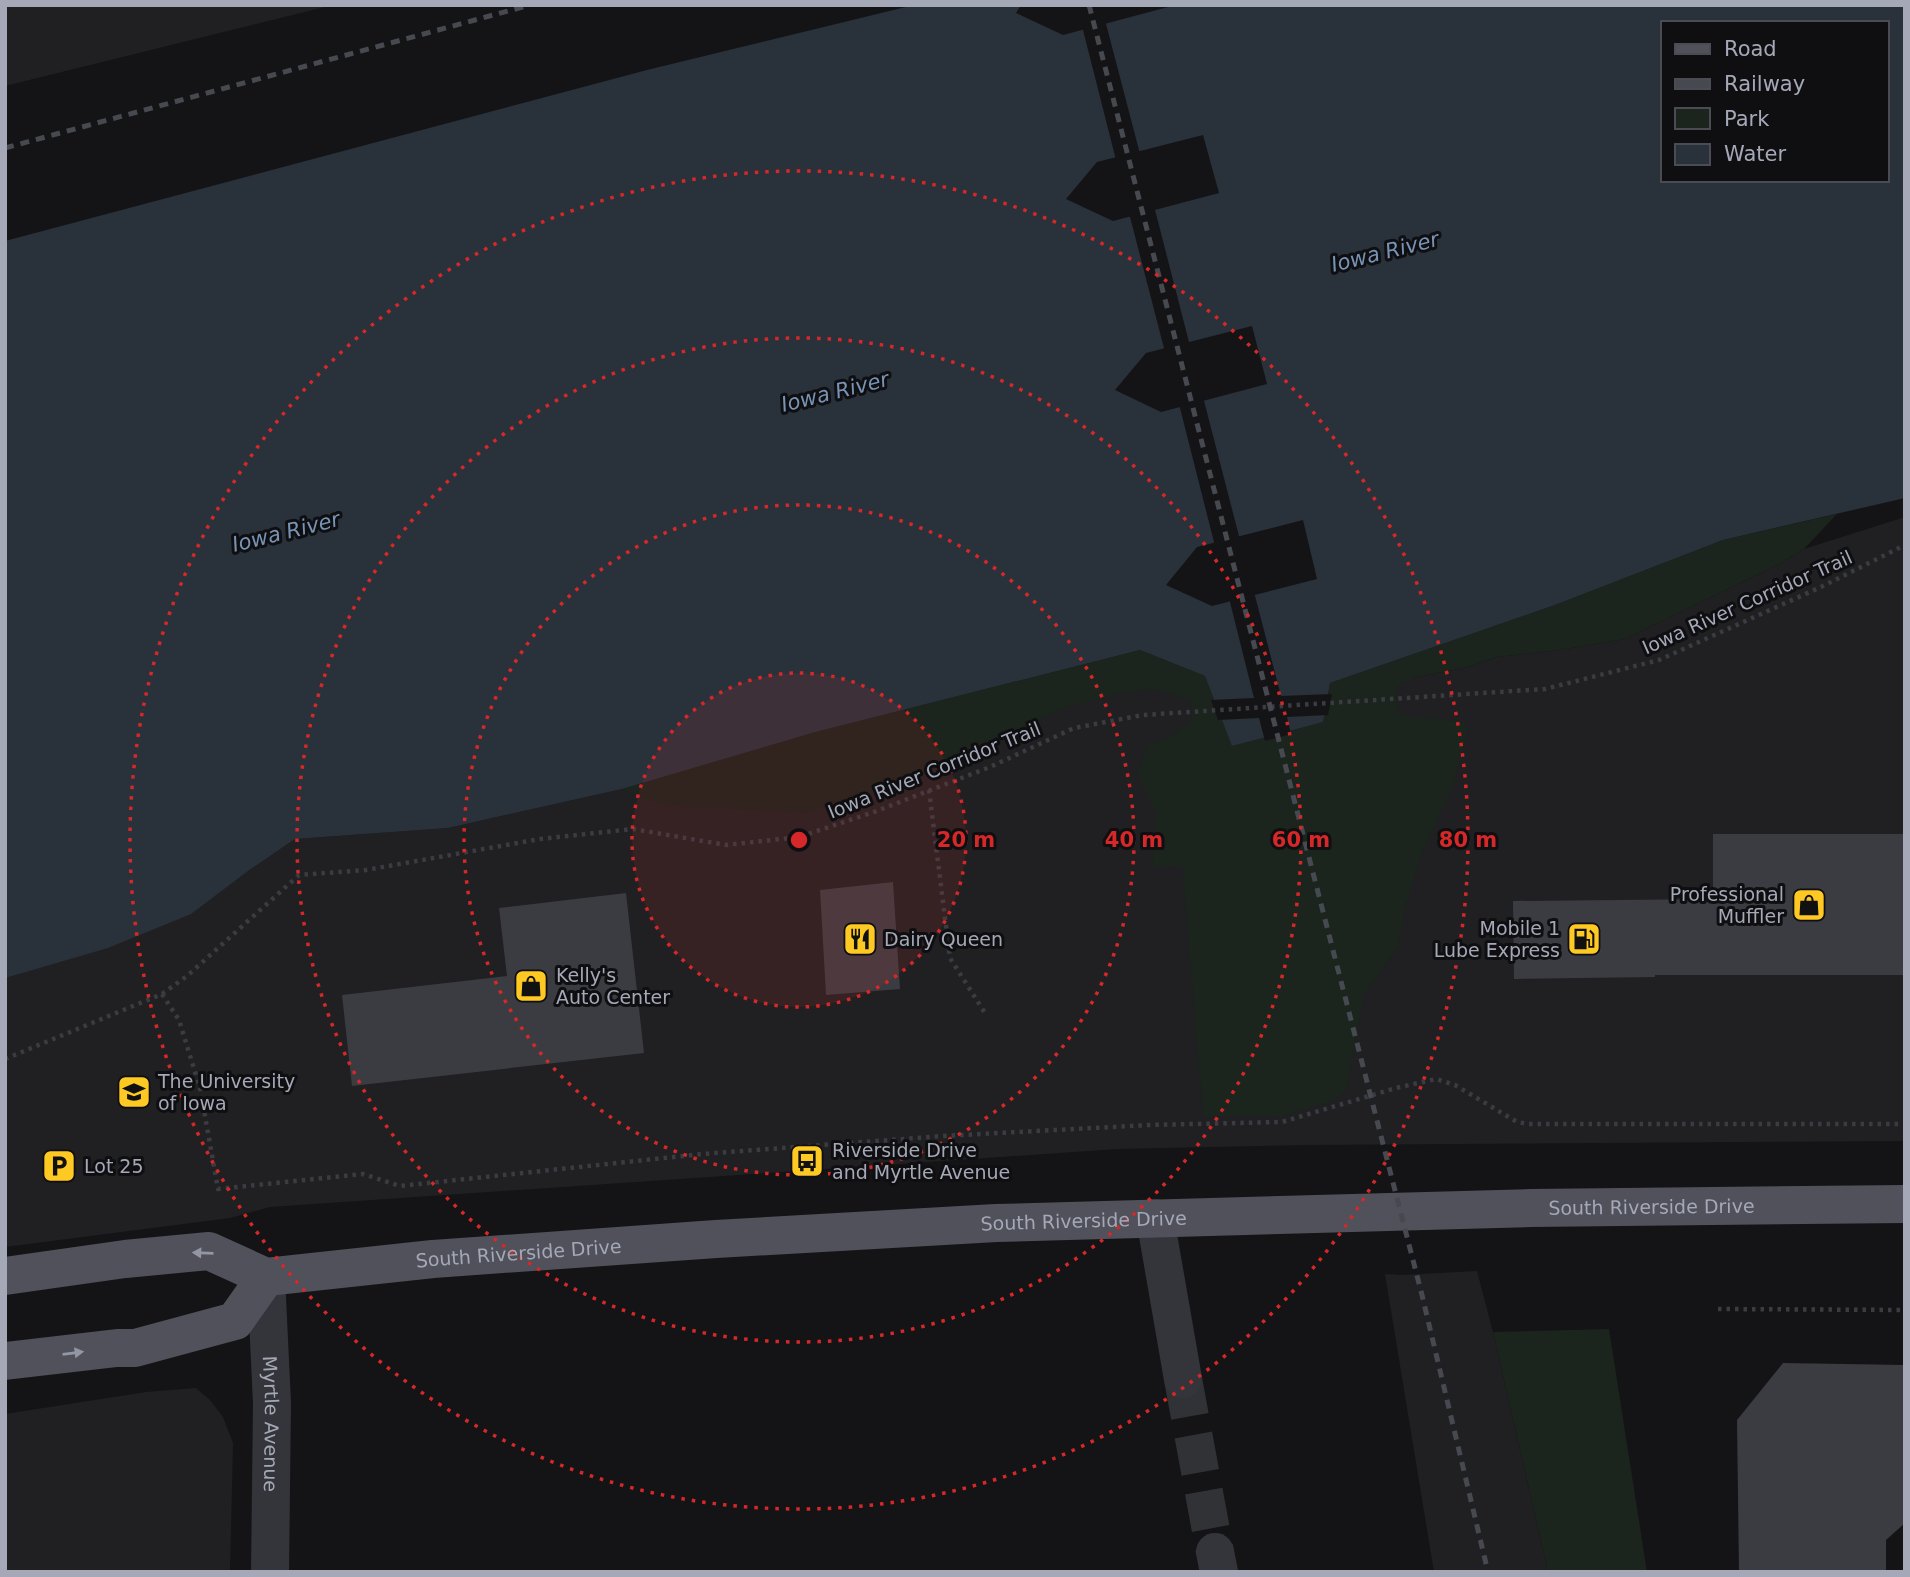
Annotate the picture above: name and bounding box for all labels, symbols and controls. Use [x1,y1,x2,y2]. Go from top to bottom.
legend [1661,21,1889,182]
text: Road [1724,37,1777,61]
text: Railway [1724,72,1805,96]
text: Park [1724,107,1770,131]
text: Water [1724,142,1786,166]
water label: Iowa River [1329,227,1443,277]
water label: Iowa River [779,367,893,417]
water label: Iowa River [230,507,344,557]
street label: Iowa River Corridor Trail [1639,546,1855,658]
street label: Iowa River Corridor Trail [824,717,1044,823]
centre of rings [787,828,811,852]
text: 20 m [937,828,995,852]
text: 40 m [1105,828,1163,852]
text: 60 m [1272,828,1330,852]
text: 80 m [1439,828,1497,852]
place label: Professional Muffler [1670,883,1784,927]
shop icon: Professional Muffler [1790,886,1828,924]
place label: Mobile 1 Lube Express [1434,917,1560,961]
restaurant icon: Dairy Queen [841,920,879,958]
fuel station icon: Mobile 1 Lube Express [1565,920,1603,958]
place label: Dairy Queen [884,928,1003,950]
place label: Kelly's Auto Center [556,964,670,1008]
shop icon: Kelly's Auto Center [512,967,550,1005]
place label: The University of Iowa [157,1070,295,1114]
school or university icon: The University of Iowa [115,1073,153,1111]
place label: Riverside Drive and Myrtle Avenue [832,1139,1010,1183]
bus stop icon: Riverside Drive and Myrtle Avenue [788,1142,826,1180]
parking icon: Lot 25 [40,1147,78,1185]
place label: Lot 25 [84,1155,144,1177]
street label: South Riverside Drive [1548,1195,1755,1219]
street label: South Riverside Drive [980,1207,1187,1235]
street label: South Riverside Drive [415,1235,622,1272]
one-way arrow [192,1248,214,1259]
one-way arrow [62,1347,84,1358]
street label: Myrtle Avenue [259,1355,283,1492]

